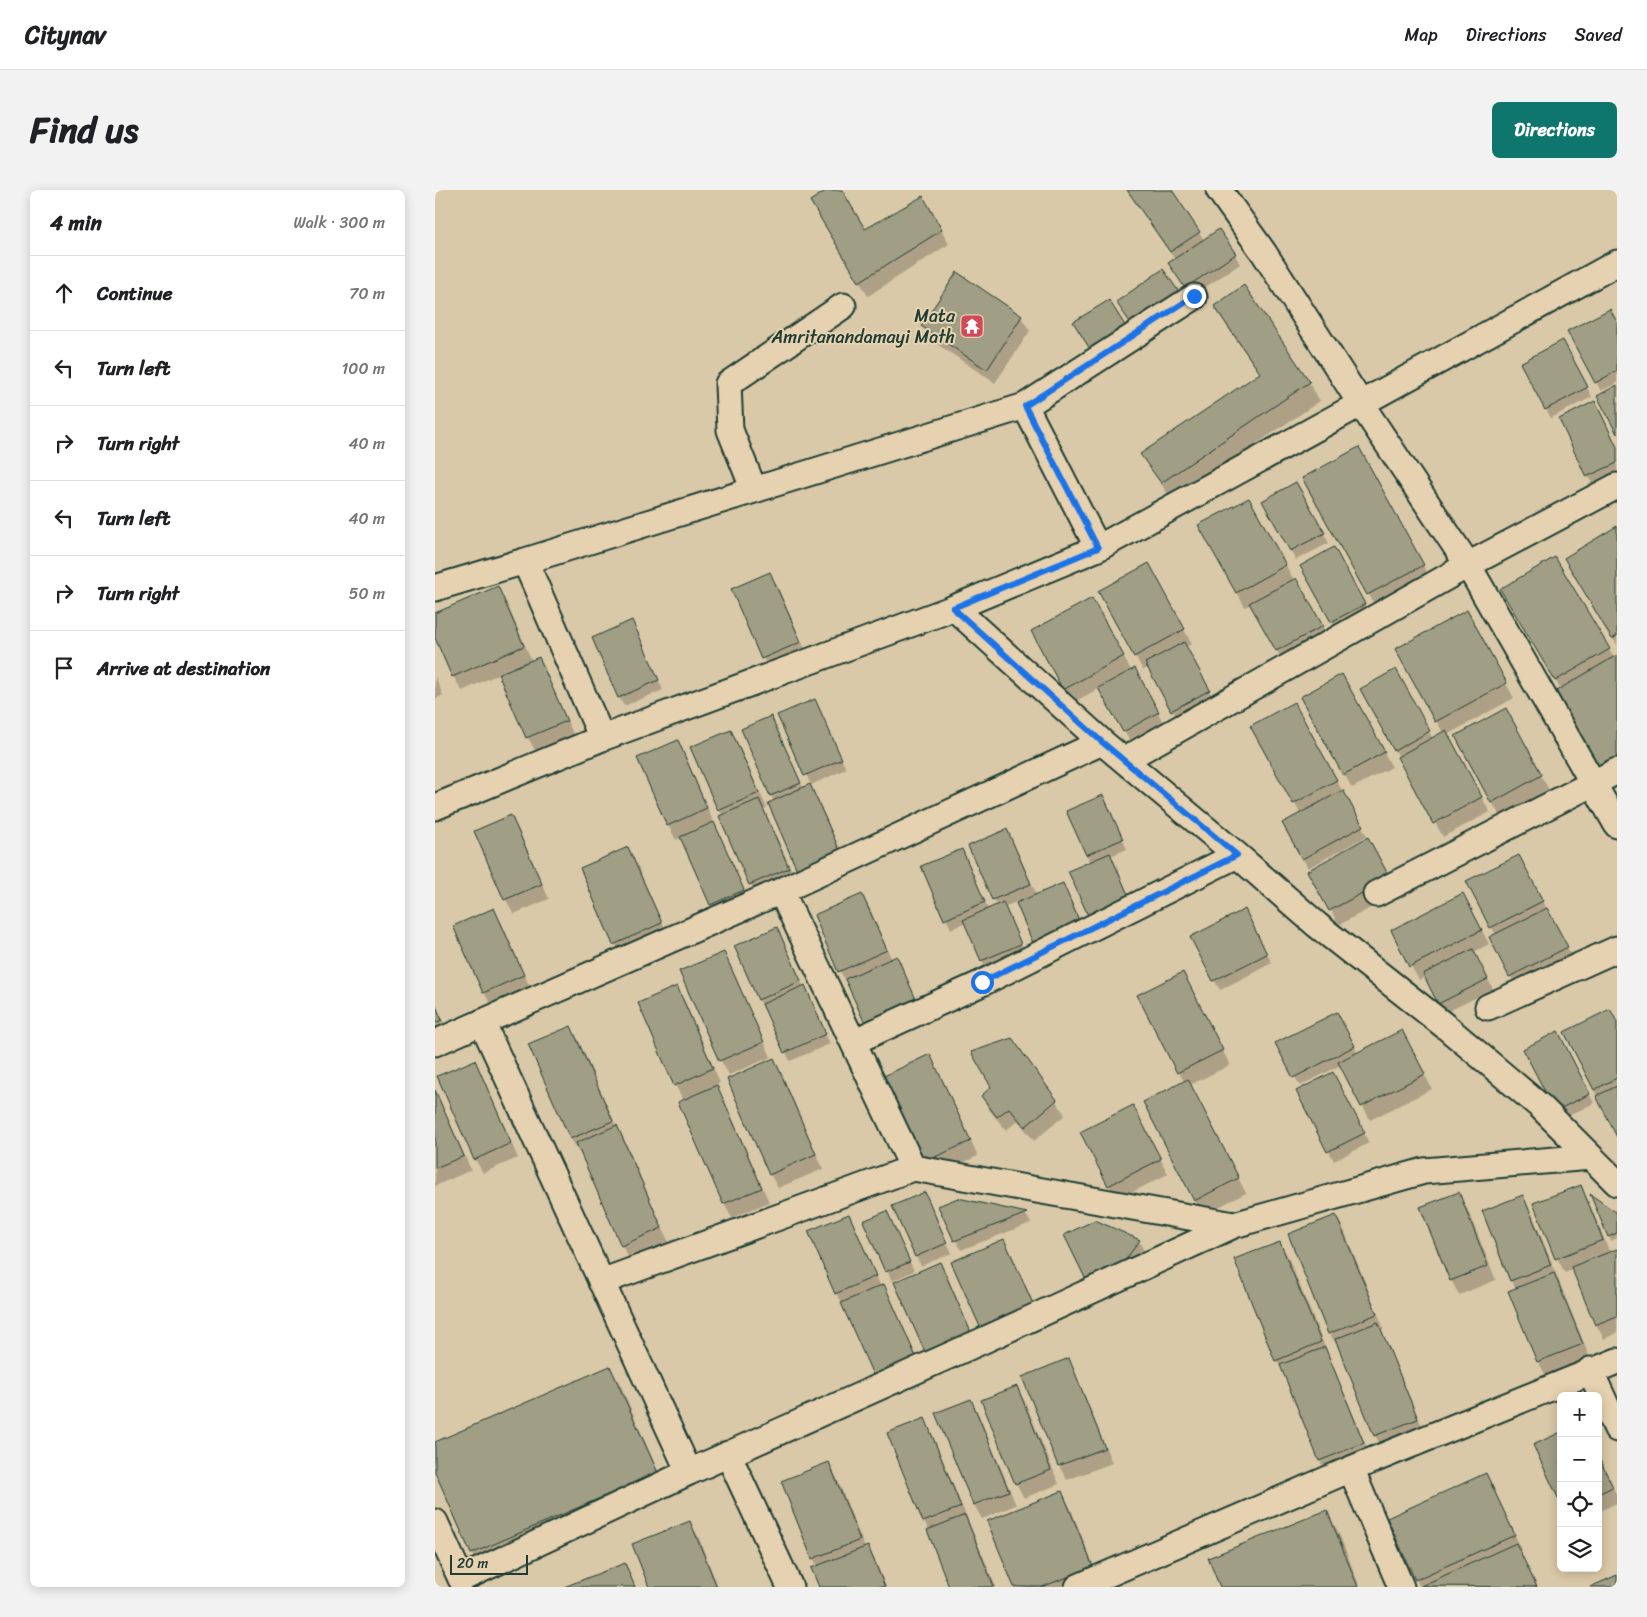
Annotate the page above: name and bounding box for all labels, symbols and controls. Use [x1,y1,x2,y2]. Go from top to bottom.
text: Citynav [25,14,106,56]
text: Map [1405,19,1438,51]
text: Directions [1466,19,1547,51]
text: Saved [1575,19,1622,51]
text: Find us [30,99,138,161]
button: Directions [1492,102,1617,158]
text: 4 min [50,204,102,242]
text: Walk · 300 m [294,208,385,237]
text: Continue [97,277,173,310]
icon: ahead [50,279,78,307]
text: 70 m [349,279,385,308]
route end [1183,285,1206,308]
place label: Mata Amritanandamayi Math [771,300,956,353]
temple icon: Mata Amritanandamayi Math [959,313,985,339]
text: Turn left [97,352,170,385]
icon: left [50,354,78,382]
text: 100 m [341,354,385,383]
text: Turn right [97,427,179,460]
icon: right [50,429,78,457]
text: 40 m [348,429,385,458]
text: Turn left [97,502,170,535]
icon: left [50,504,78,532]
text: 40 m [348,504,385,533]
text: Turn right [97,577,179,610]
icon: right [50,579,78,607]
text: 50 m [349,579,385,608]
text: Arrive at destination [97,652,270,685]
icon: arrive [50,654,78,682]
route start [971,971,994,994]
map controls [1557,1392,1602,1572]
button: + [1557,1392,1602,1437]
button: − [1557,1437,1602,1482]
button: locate [1557,1482,1602,1527]
button: layers [1557,1527,1602,1572]
text: 20 m [457,1551,488,1576]
scale bar [450,1552,527,1575]

